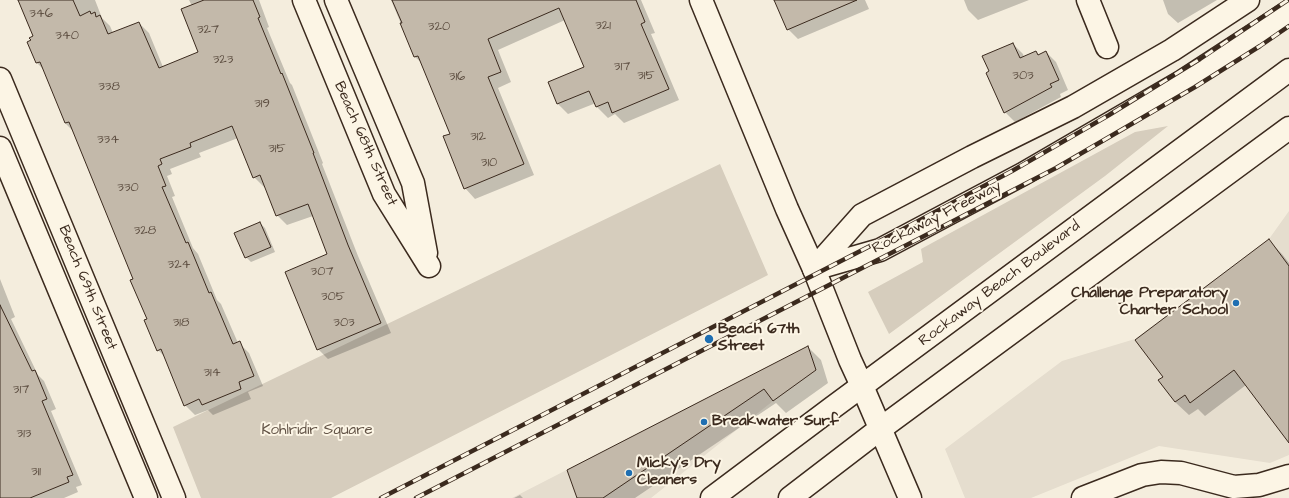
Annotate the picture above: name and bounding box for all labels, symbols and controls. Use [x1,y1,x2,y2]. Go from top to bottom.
house number: 346 [29,6,53,22]
house number: 321 [595,18,611,34]
house number: 320 [428,19,450,35]
house number: 327 [197,22,219,38]
house number: 340 [55,28,79,44]
house number: 323 [213,52,233,68]
house number: 317 [614,59,630,75]
house number: 315 [637,68,655,84]
house number: 303 [1012,68,1034,84]
house number: 316 [449,69,465,85]
house number: 338 [98,79,120,95]
street label: Beach 68th Street [329,79,401,209]
house number: 319 [254,96,270,112]
house number: 312 [470,129,486,145]
house number: 334 [97,132,119,148]
house number: 315 [268,141,286,157]
house number: 310 [481,155,497,171]
street label: Rockaway Freeway [869,178,1005,258]
house number: 330 [117,180,139,196]
street label: Rockaway Beach Boulevard [916,217,1084,351]
street label: Beach 69th Street [54,223,120,353]
house number: 328 [134,223,156,239]
house number: 324 [168,257,190,273]
house number: 307 [311,264,333,280]
place label: Challenge Preparatory Charter School [1071,285,1228,320]
house number: 305 [321,289,345,305]
marker: Challenge Preparatory Charter School [1231,298,1241,308]
house number: 318 [173,315,189,331]
house number: 303 [333,315,355,331]
place label: Beach 67th Street [718,321,799,356]
marker: Beach 67th Street [703,333,715,345]
house number: 314 [203,365,221,381]
house number: 317 [13,382,29,398]
place label: Breakwater Surf [712,413,839,431]
marker: Breakwater Surf [699,417,709,427]
park label: Kohlridir Square [261,422,373,440]
house number: 313 [17,426,31,442]
place label: Micky's Dry Cleaners [637,455,721,490]
house number: 311 [31,464,41,480]
marker: Micky's Dry Cleaners [624,468,634,478]

